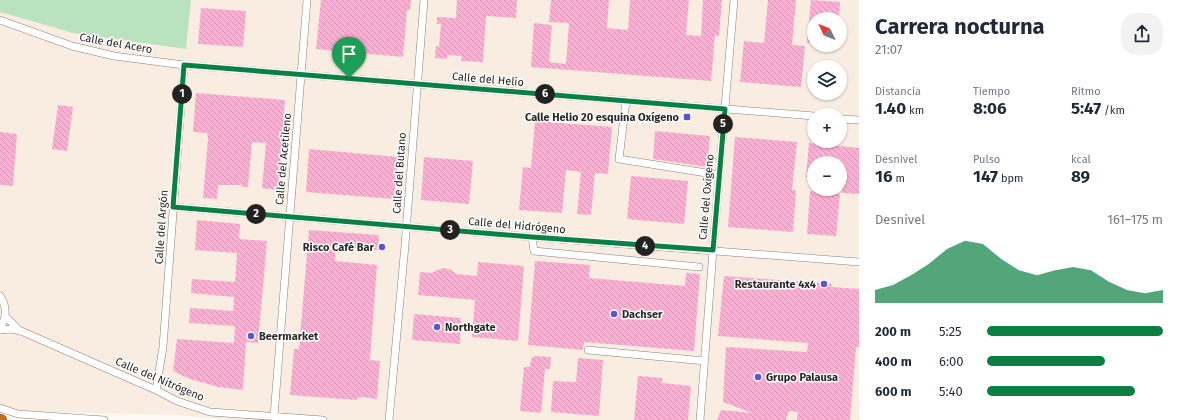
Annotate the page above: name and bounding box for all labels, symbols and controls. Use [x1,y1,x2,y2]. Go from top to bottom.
north arrow [807,12,847,52]
map controls [807,12,847,196]
text: Carrera nocturna [875,13,1045,40]
button: share [1121,13,1163,55]
street label: Calle del Acero [79,31,153,56]
pin [332,37,366,78]
text: 21:07 [875,42,903,57]
icon: arrive [338,43,360,65]
button: layers [807,60,847,100]
street label: Calle del Helio [451,70,524,89]
pin: 1 [172,84,192,104]
pin: 6 [535,84,555,104]
text: Distancia [875,85,921,98]
text: Tiempo [973,85,1010,98]
text: Ritmo [1071,85,1101,98]
text: 1 [179,87,185,100]
text: 6 [542,87,548,100]
text: 1.40 [875,98,906,119]
text: 8:06 [973,98,1007,119]
text: 5:47 [1071,98,1101,119]
text: km [906,104,924,117]
text: /km [1101,104,1125,117]
button: + [807,108,847,148]
place label: Calle Helio 20 esquina Oxígeno [525,111,680,124]
street label: Calle del Acetileno [273,112,294,206]
marker: Calle Helio 20 esquina Oxígeno [682,112,692,122]
pin: 5 [713,114,733,134]
text: 5 [720,117,726,130]
street label: Calle del Butano [390,132,409,214]
street label: Calle del Oxígeno [696,153,717,241]
text: Desnivel [875,153,917,166]
text: Pulso [973,153,1000,166]
text: kcal [1071,153,1091,166]
button: − [807,156,847,196]
text: 16 [875,166,892,187]
text: 147 [973,166,998,187]
text: 89 [1071,166,1090,187]
text: m [892,172,905,185]
text: bpm [998,172,1023,185]
street label: Calle del Argón [152,189,171,265]
pin: 2 [246,204,266,224]
text: 2 [253,207,259,220]
text: Desnivel [875,212,925,227]
text: 161–175 m [1107,212,1163,227]
street label: Calle del Hidrógeno [468,215,566,236]
pin: 3 [440,220,460,240]
text: 3 [447,223,453,236]
pin: 4 [635,236,655,256]
text: 4 [642,239,648,252]
place label: Risco Café Bar [303,241,375,254]
marker: Risco Café Bar [377,242,387,252]
place label: Restaurante 4x4 [735,278,816,291]
marker: Restaurante 4x4 [819,279,829,289]
place label: Dachser [622,308,663,321]
marker: Dachser [609,309,619,319]
place label: Northgate [445,321,496,334]
marker: Northgate [432,322,442,332]
text: 200 m [875,324,911,339]
text: 5:25 [939,324,962,339]
place label: Beermarket [259,330,319,343]
marker: Beermarket [246,331,256,341]
text: 400 m [875,354,912,369]
text: 6:00 [939,354,964,369]
street label: Calle del Nitrógeno [113,355,206,404]
place label: Grupo Palausa [766,371,838,384]
marker: Grupo Palausa [753,372,763,382]
text: 600 m [875,384,912,399]
text: 5:40 [939,384,963,399]

